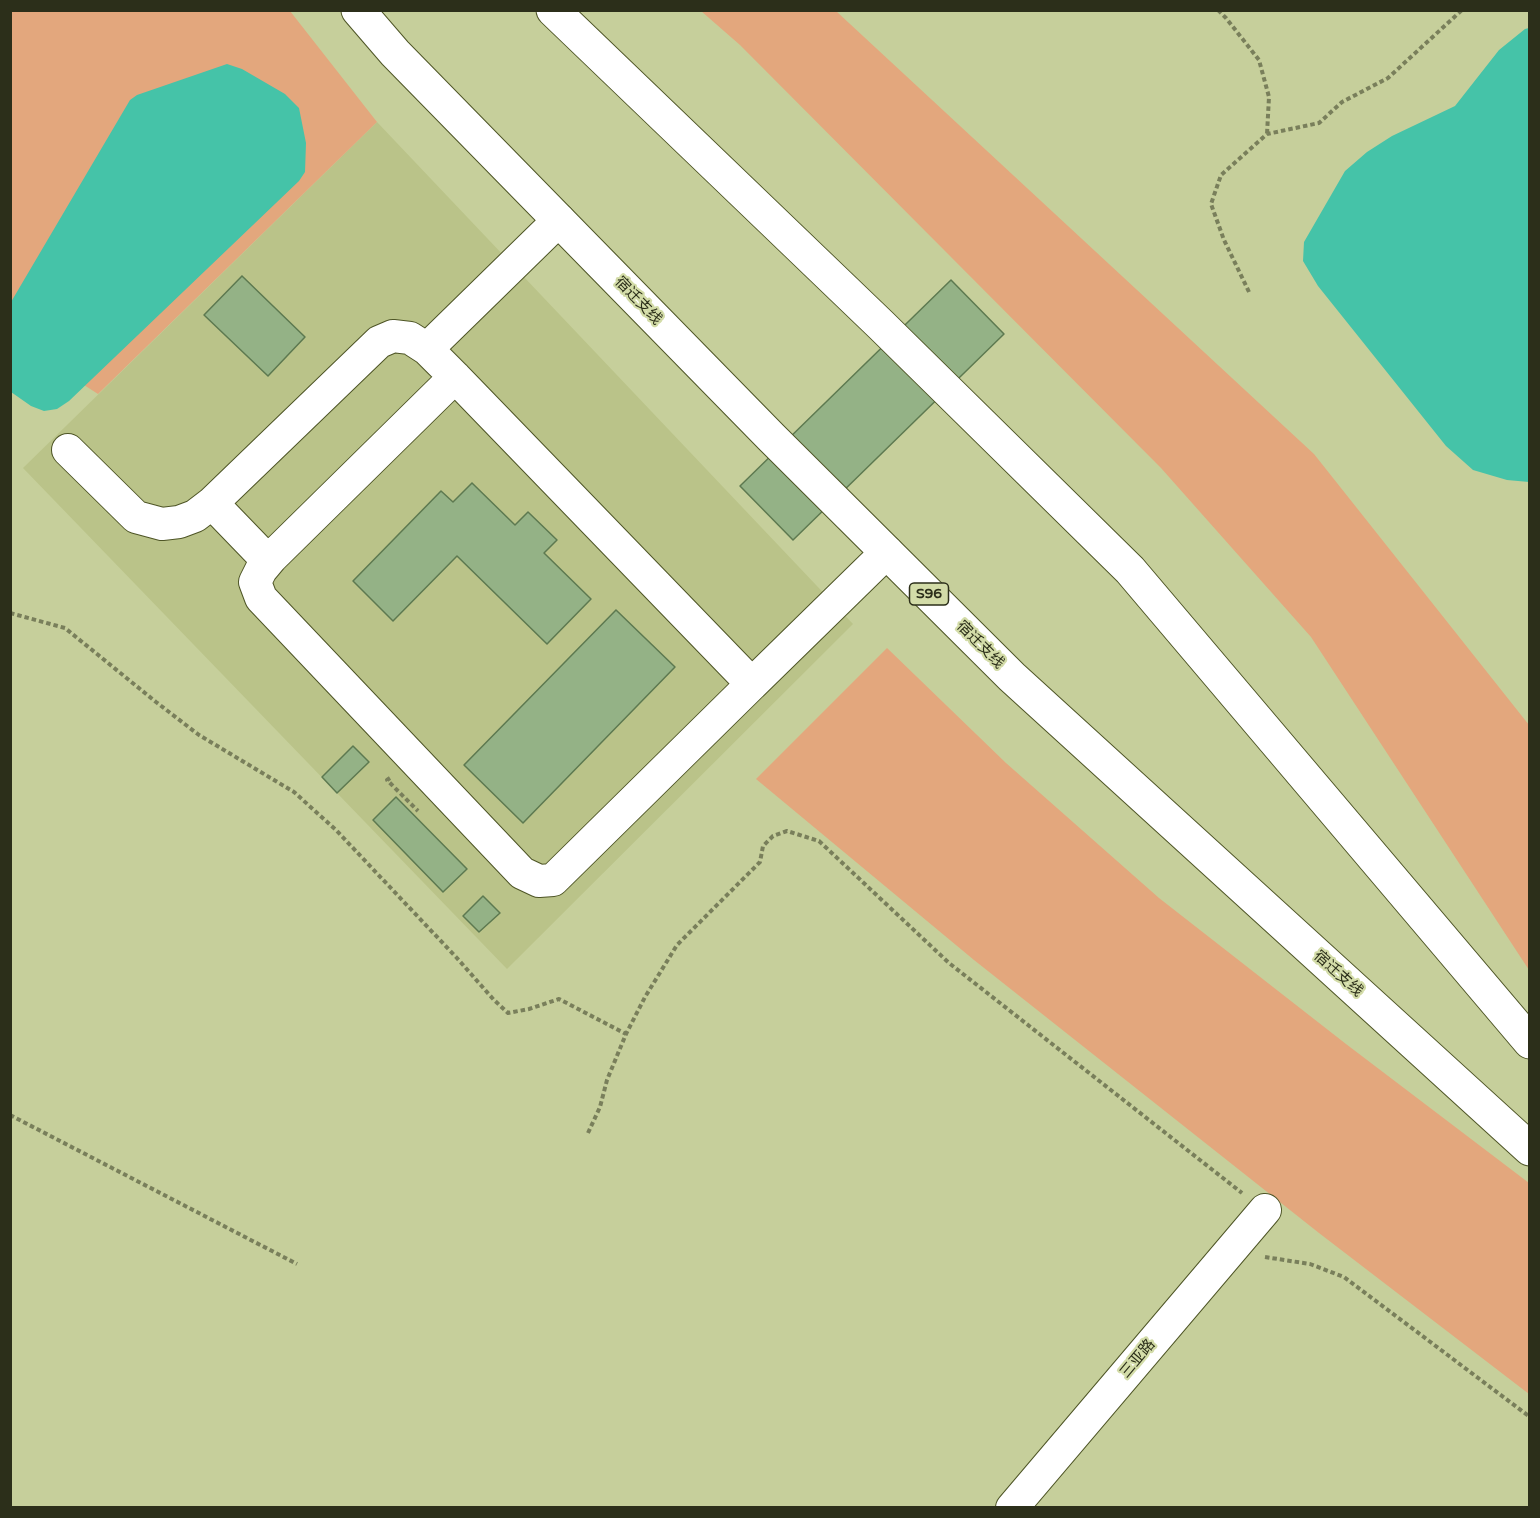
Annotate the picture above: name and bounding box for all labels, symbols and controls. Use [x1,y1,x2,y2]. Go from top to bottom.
street label: 宿迁支线 [611,273,665,329]
road number: S96 [910,583,948,605]
street label: 宿迁支线 [952,617,1008,673]
street label: 宿迁支线 [1310,947,1366,1001]
street label: 三亚路 [1117,1336,1159,1382]

